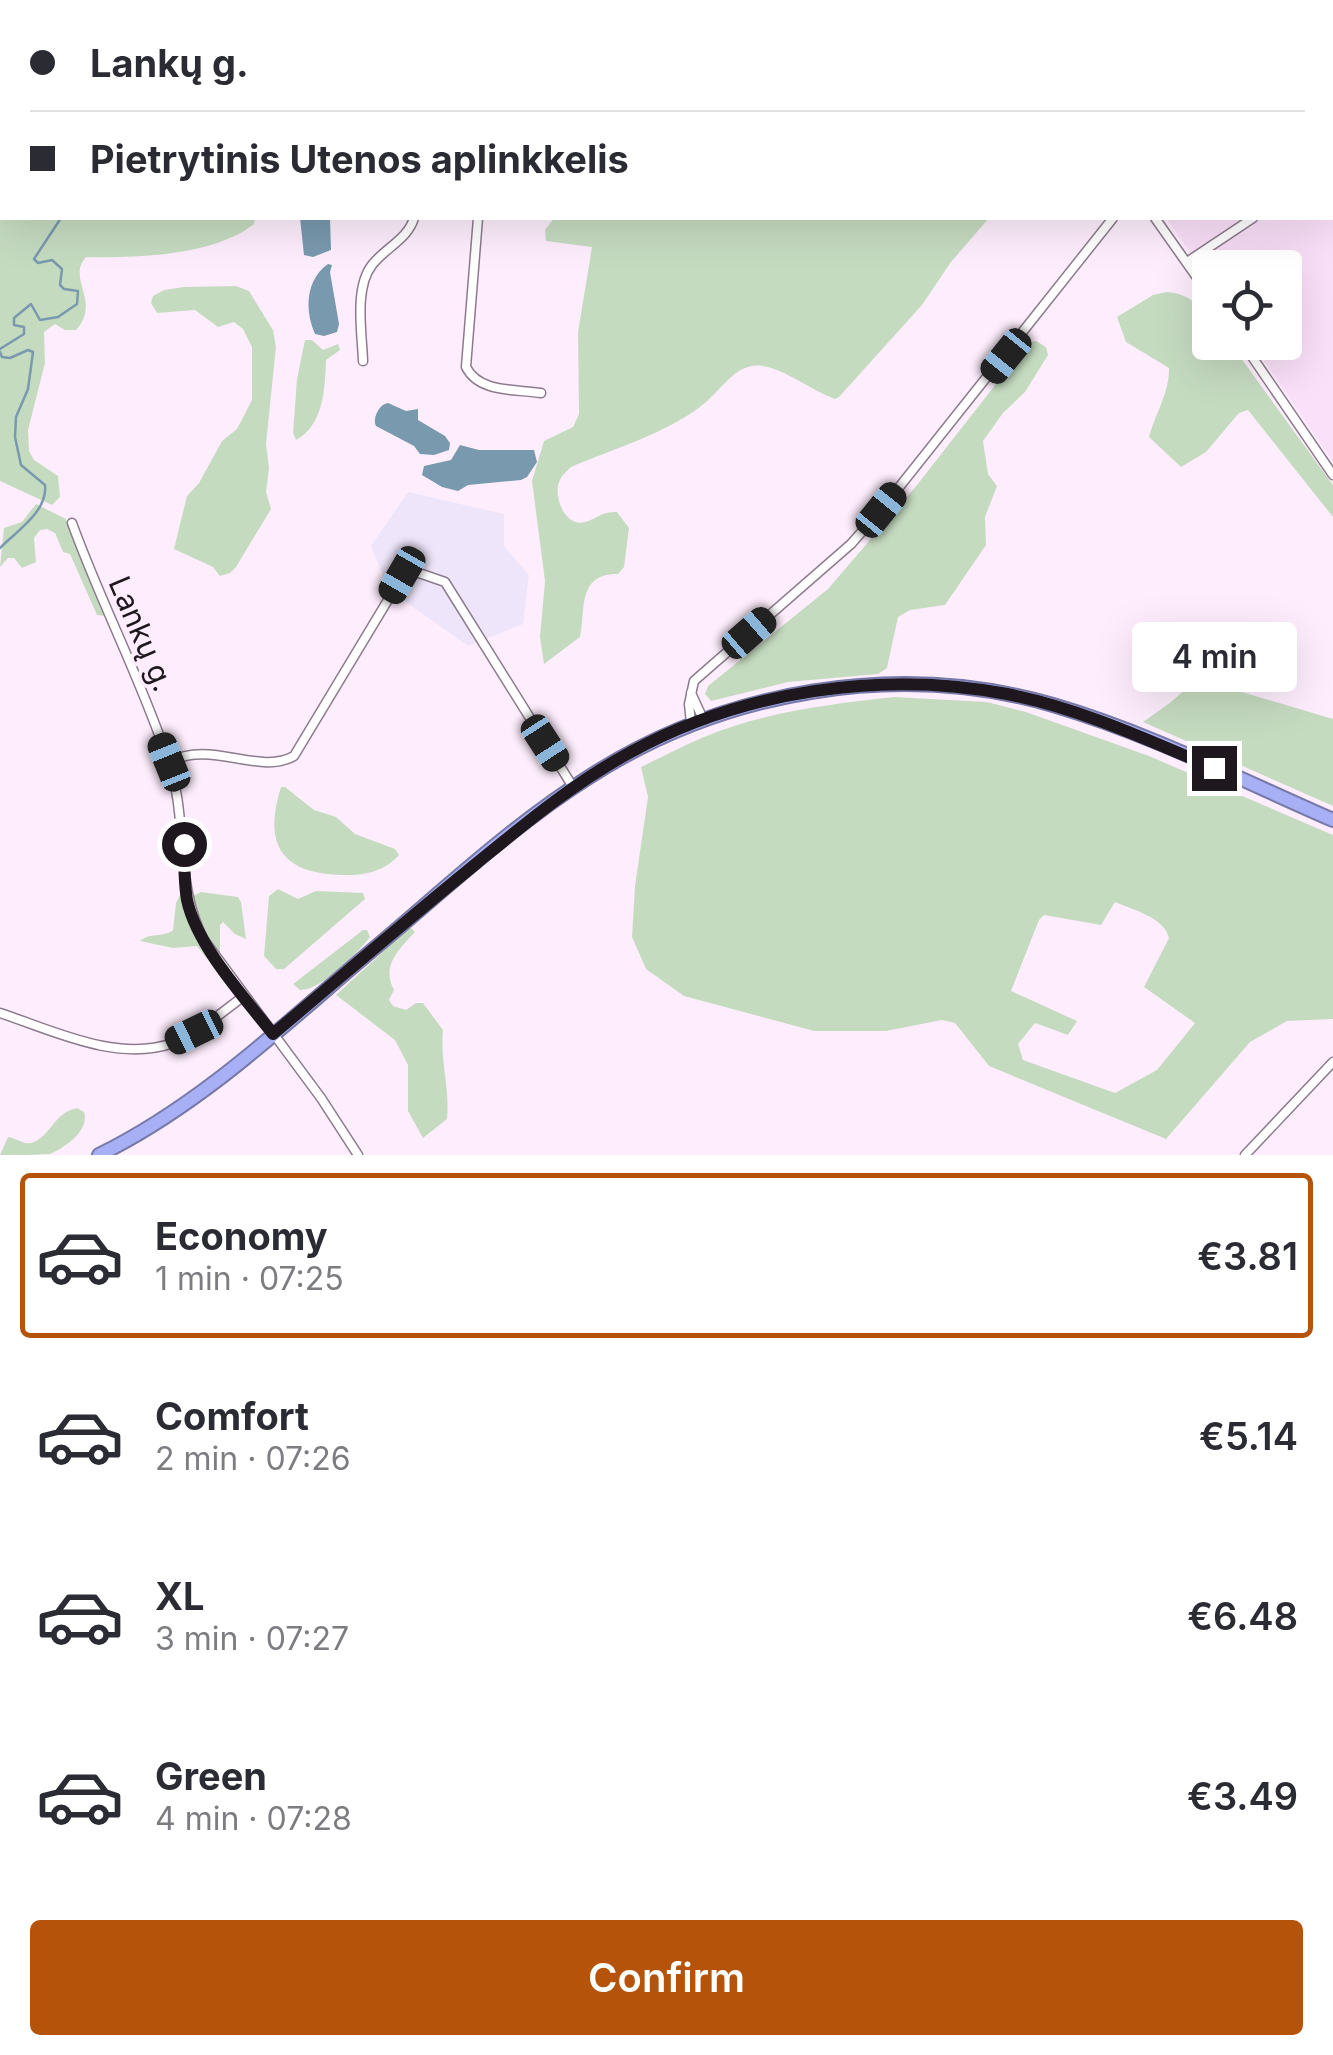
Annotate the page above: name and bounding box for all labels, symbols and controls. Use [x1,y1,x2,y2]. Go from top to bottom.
text: Lankų g. [90,40,249,86]
text: Pietrytinis Utenos aplinkkelis [90,136,629,182]
map controls [1192,250,1302,360]
button: locate [1192,250,1302,360]
car [975,323,1037,389]
car [850,477,912,543]
car [374,542,430,608]
street label: Lankų g. [102,571,182,696]
car [717,602,781,664]
callout: 4 min [1132,623,1296,693]
text: 4 min [1171,637,1258,676]
car [516,710,574,776]
car [144,729,194,795]
route end [1192,746,1237,791]
route start [162,822,207,867]
car [160,1005,228,1059]
icon: car [35,1211,125,1301]
text: Economy [155,1213,328,1259]
text: €3.81 [1197,1233,1298,1279]
text: 1 min · 07:25 [155,1259,344,1298]
icon: car [35,1391,125,1481]
text: Comfort [155,1393,309,1439]
text: €5.14 [1199,1413,1298,1459]
text: 2 min · 07:26 [155,1439,351,1478]
icon: car [35,1571,125,1661]
text: XL [155,1573,205,1619]
text: €6.48 [1187,1593,1298,1639]
text: 3 min · 07:27 [155,1619,349,1658]
icon: car [35,1751,125,1841]
text: Green [155,1753,267,1799]
text: €3.49 [1187,1773,1298,1819]
text: 4 min · 07:28 [155,1799,352,1838]
button: Confirm [30,1920,1303,2035]

